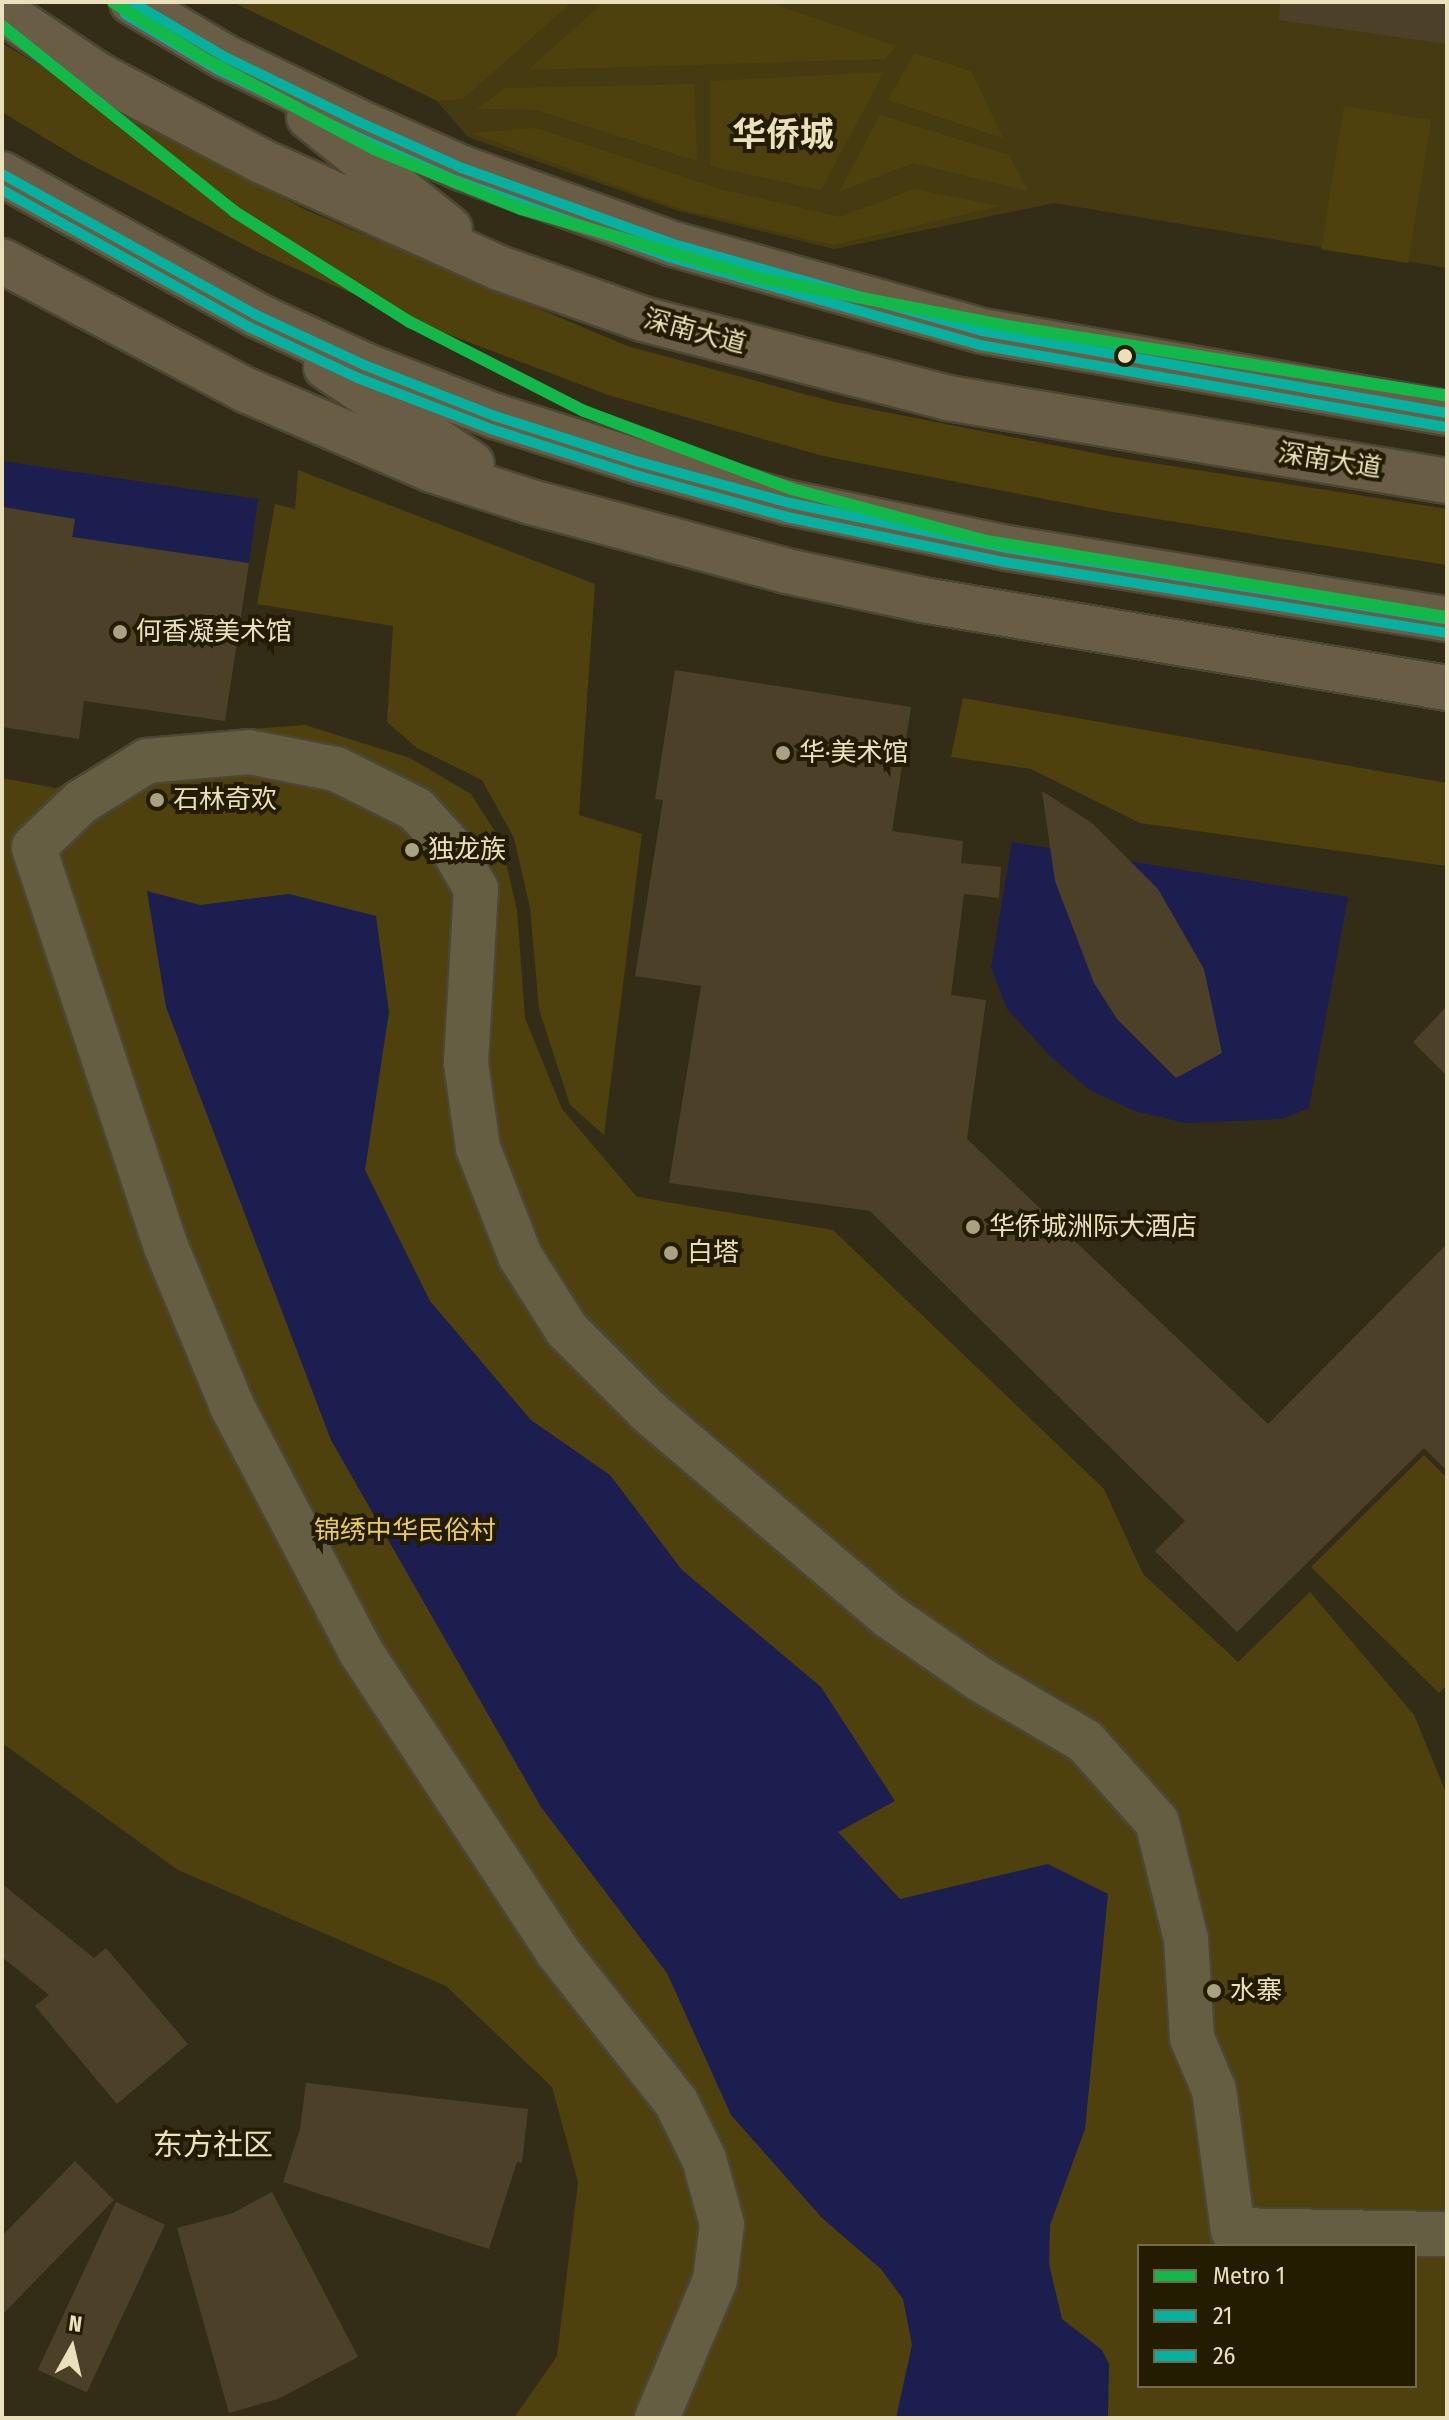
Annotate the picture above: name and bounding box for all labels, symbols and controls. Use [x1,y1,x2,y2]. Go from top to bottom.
district label: 华侨城 [732,115,834,155]
street label: 深南大道 [641,303,749,361]
unlabelled marker [1117,348,1133,364]
street label: 深南大道 [1276,437,1384,485]
place label: 何香凝美术馆 [136,616,292,648]
marker: 何香凝美术馆 [111,623,129,641]
place label: 华·美术馆 [799,737,909,769]
marker: 华·美术馆 [774,744,792,762]
place label: 石林奇欢 [173,784,277,816]
marker: 石林奇欢 [148,791,166,809]
place label: 独龙族 [428,834,506,866]
marker: 独龙族 [403,841,421,859]
place label: 华侨城洲际大酒店 [989,1211,1197,1243]
marker: 华侨城洲际大酒店 [964,1218,982,1236]
place label: 白塔 [687,1237,739,1269]
marker: 白塔 [662,1244,680,1262]
park label: 锦绣中华民俗村 [314,1515,496,1547]
place label: 水寨 [1230,1975,1282,2007]
marker: 水寨 [1205,1982,1223,2000]
district label: 东方社区 [153,2127,273,2163]
legend [1137,2244,1417,2388]
text: Metro 1 [1213,2262,1285,2290]
text: 21 [1213,2302,1232,2330]
north arrow [32,2308,112,2388]
text: N [67,2309,84,2338]
text: 26 [1213,2342,1236,2370]

